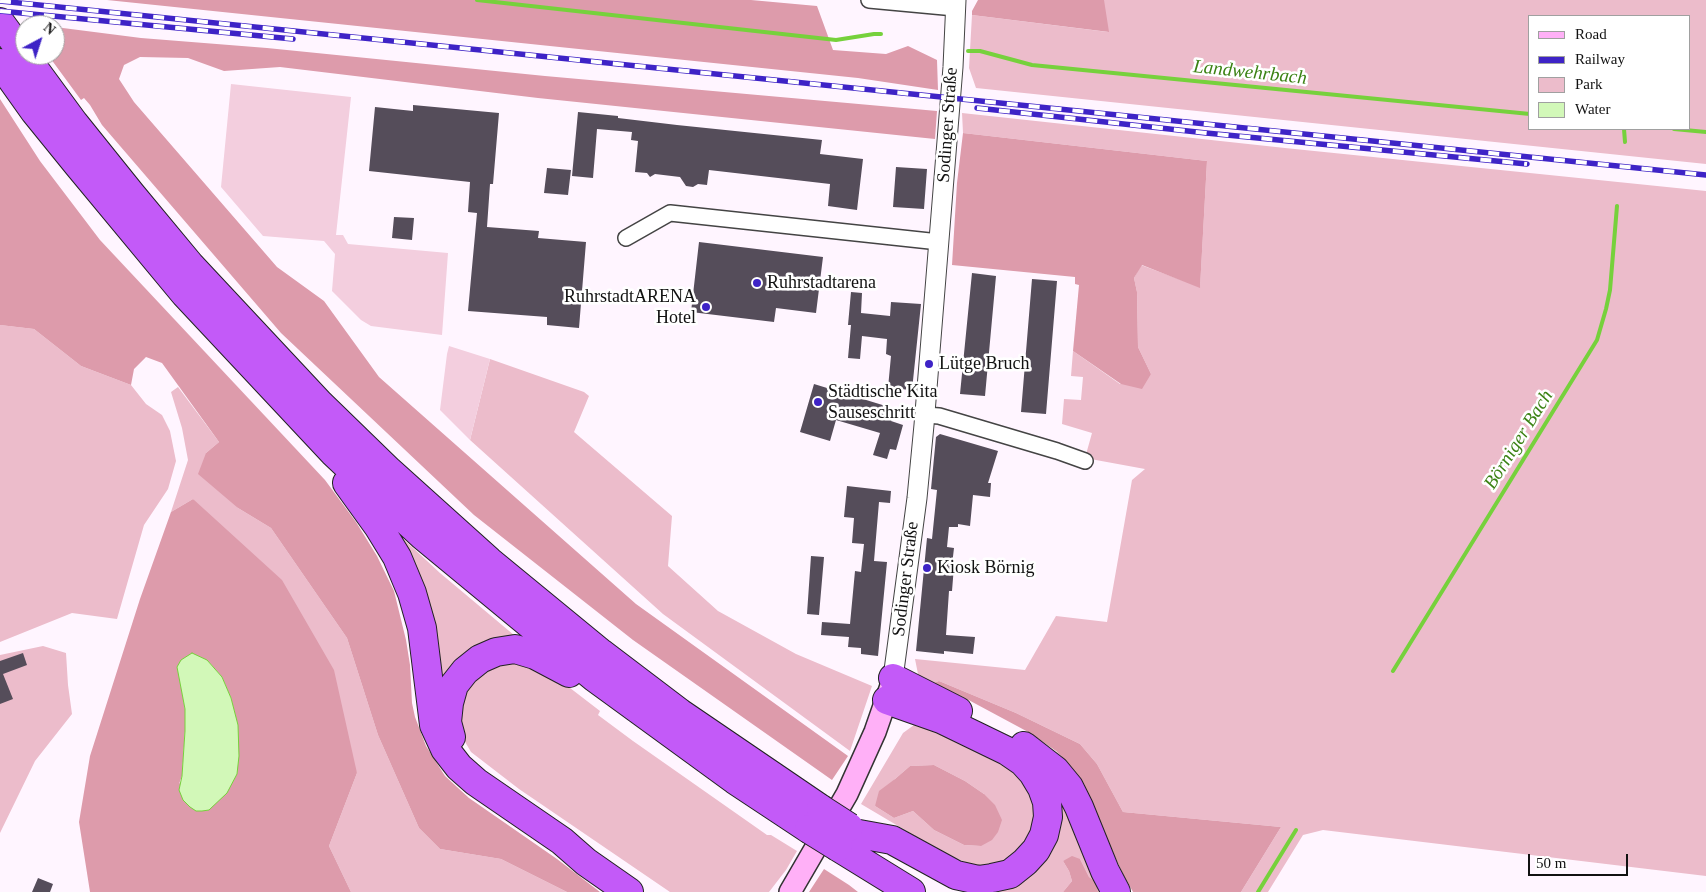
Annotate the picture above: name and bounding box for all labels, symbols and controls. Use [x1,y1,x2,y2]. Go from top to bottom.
north arrow [15,15,65,65]
legend [1528,15,1691,130]
text: N [41,20,58,38]
text: Road [1575,26,1607,42]
text: Railway [1575,51,1625,67]
water label: Landwehrbach [1192,56,1308,90]
street label: Sodinger Straße [933,67,963,183]
text: Park [1575,76,1603,92]
text: Water [1575,101,1610,117]
place label: Ruhrstadtarena [767,272,876,294]
marker: Ruhrstadtarena [751,277,763,289]
place label: RuhrstadtARENA Hotel [564,286,696,328]
marker: RuhrstadtARENA Hotel [700,301,712,313]
place label: Lütge Bruch [939,353,1029,375]
marker: Lütge Bruch [923,358,935,370]
place label: Städtische Kita Sauseschritt [828,381,937,424]
water label: Börniger Bach [1480,386,1558,494]
marker: Städtische Kita Sauseschritt [812,396,824,408]
street label: Sodinger Straße [888,520,924,638]
place label: Kiosk Börnig [937,557,1035,579]
marker: Kiosk Börnig [921,562,933,574]
scale bar [1531,844,1631,876]
text: 50 m [1536,855,1566,871]

